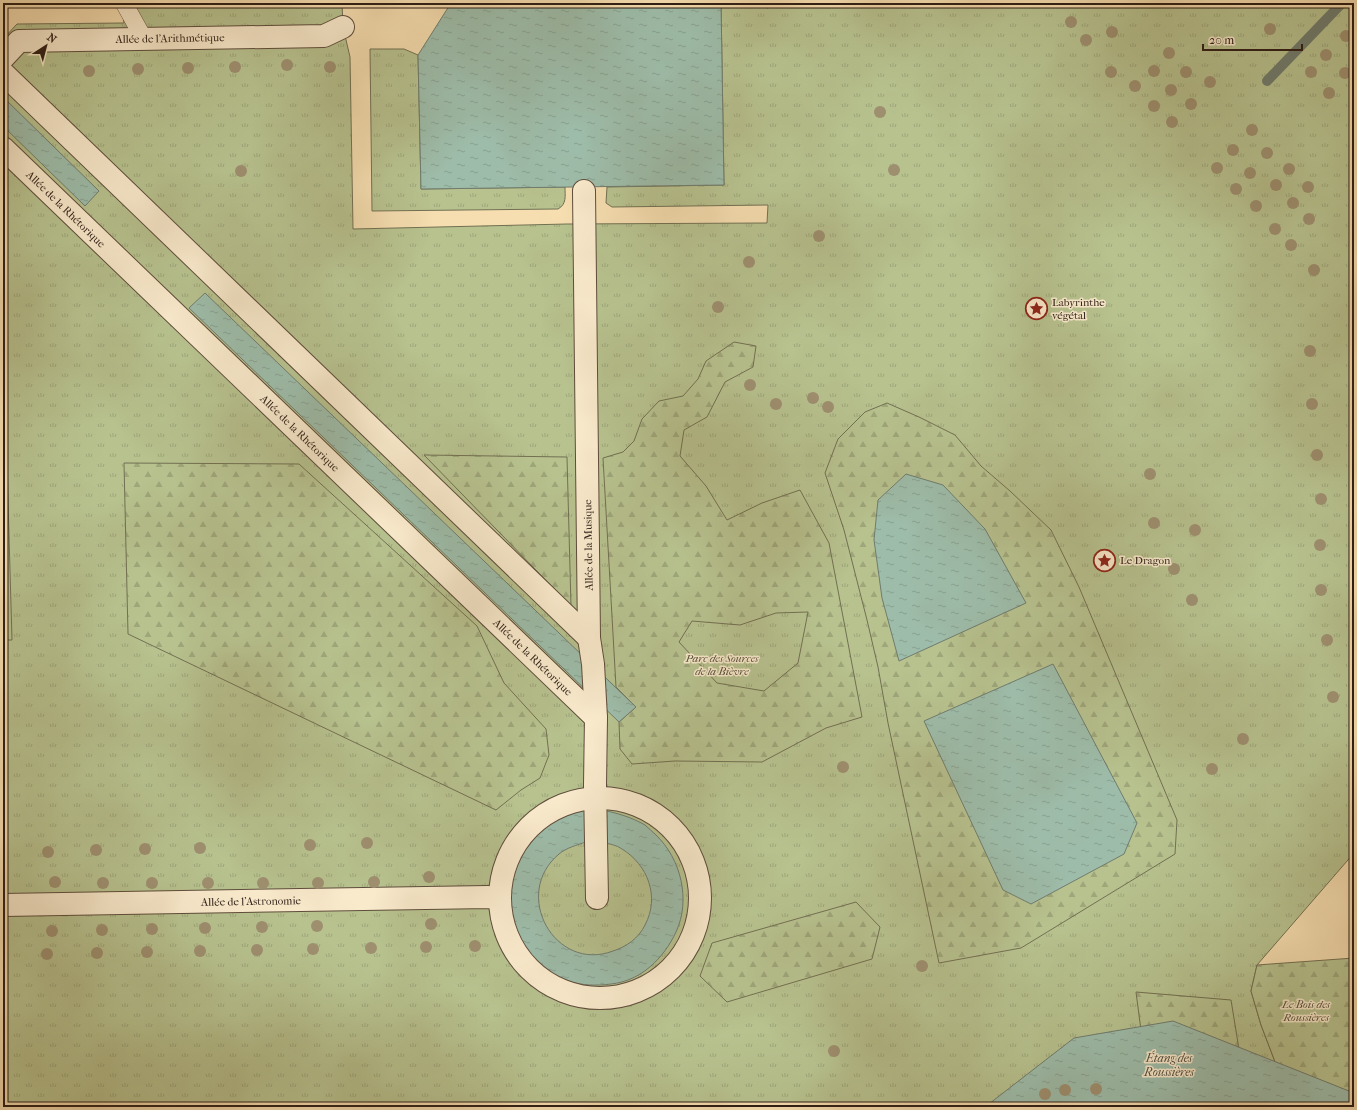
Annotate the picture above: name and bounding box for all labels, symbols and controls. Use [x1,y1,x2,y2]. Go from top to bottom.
north arrow [26,26,66,66]
scale bar [1203,26,1302,52]
text: N [44,31,59,46]
street label: Allée de l'Arithmétique [114,31,225,46]
text: 20 m [1209,33,1234,47]
street label: Allée de la Rhétorique [23,168,108,251]
place icon: Labyrinthe végétal [1024,295,1050,321]
place label: Labyrinthe végétal [1052,296,1105,322]
street label: Allée de la Rhétorique [257,392,342,475]
street label: Allée de la Musique [581,499,596,592]
place icon: Le Dragon [1091,547,1117,573]
place label: Le Dragon [1120,554,1171,567]
street label: Allée de la Rhétorique [490,616,575,699]
park label: Parc des Sources de la Bièvre [685,652,759,678]
street label: Allée de l'Astronomie [200,894,302,909]
park label: Le Bois des Roussières [1281,998,1331,1024]
water label: Étang des Roussières [1143,1050,1194,1079]

